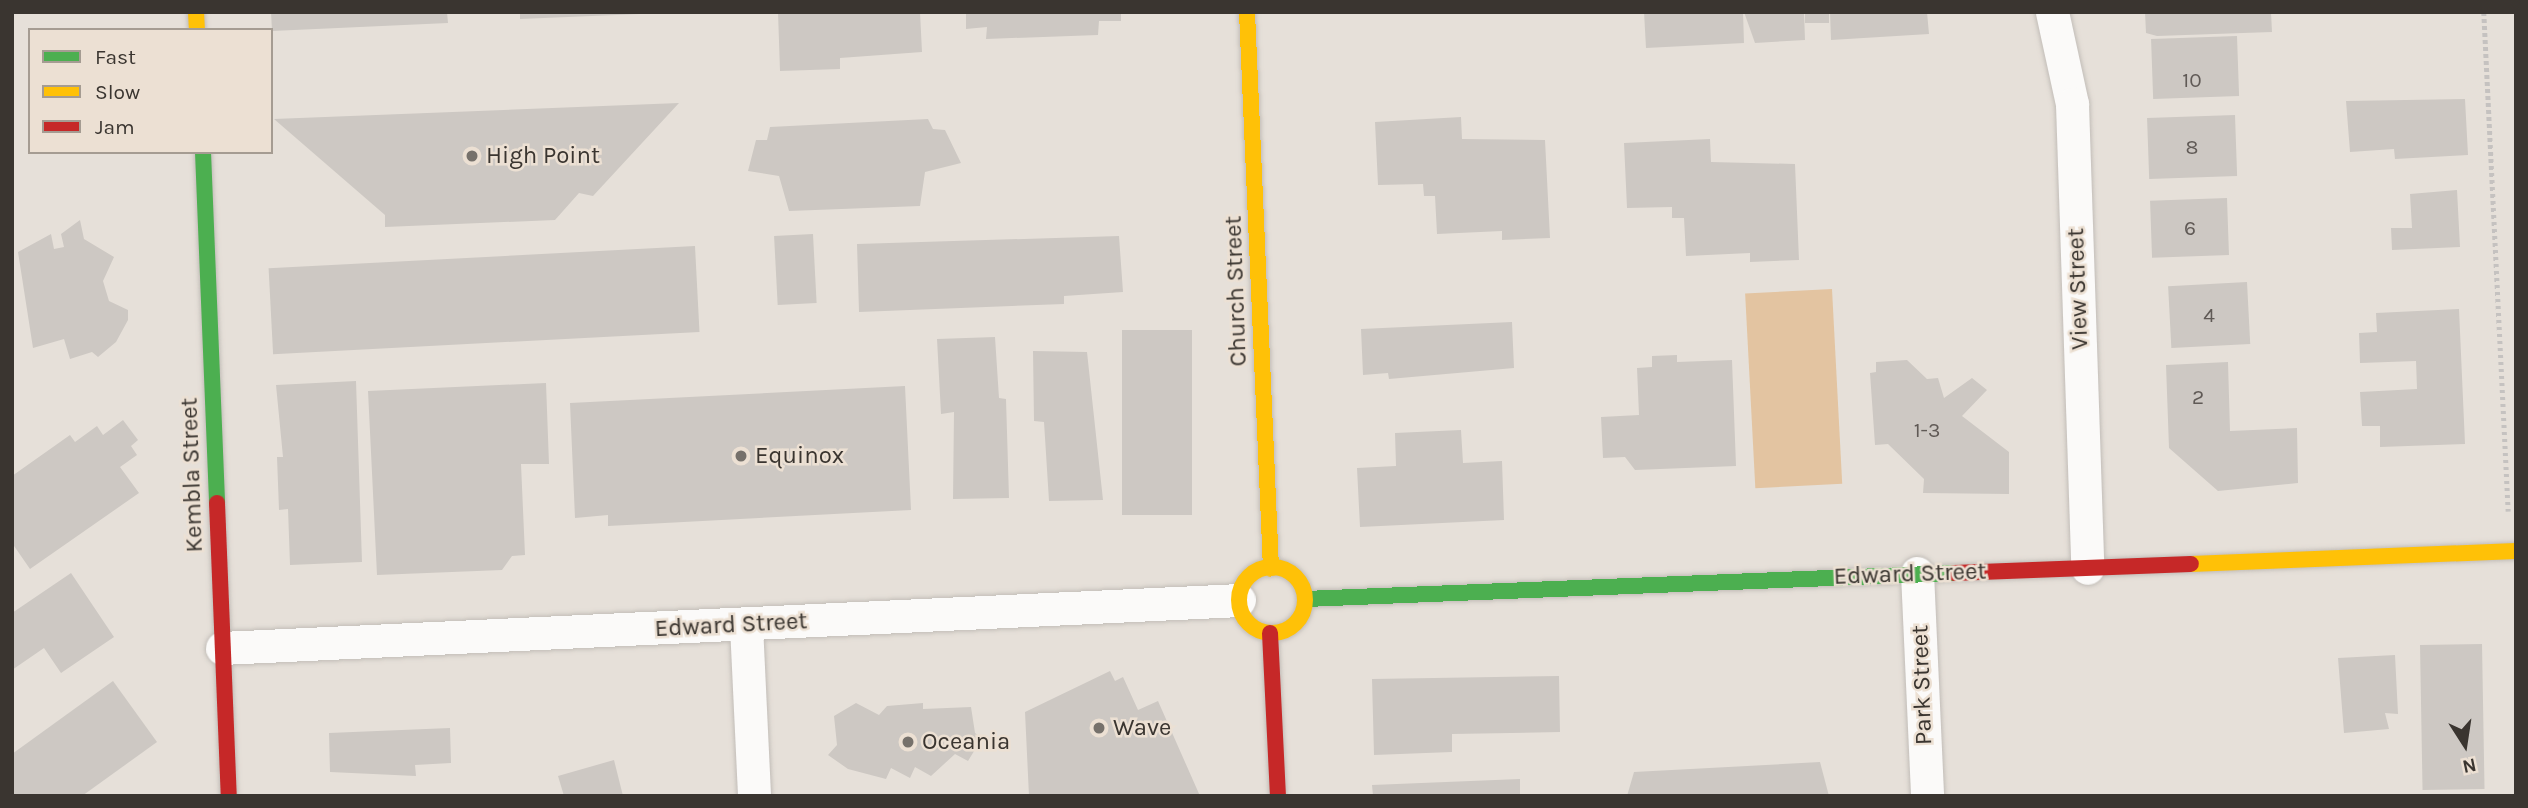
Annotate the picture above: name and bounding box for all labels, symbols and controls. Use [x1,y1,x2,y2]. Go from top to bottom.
legend [28,28,273,154]
text: Fast [95,45,136,69]
house number: 10 [2182,67,2202,93]
text: Slow [95,80,140,104]
text: Jam [95,115,135,139]
house number: 8 [2186,134,2198,160]
place label: High Point [486,142,600,170]
marker: High Point [464,148,480,164]
street label: Church Street [1219,215,1253,367]
house number: 6 [2184,215,2196,241]
street label: View Street [2061,228,2095,350]
house number: 4 [2203,302,2215,328]
house number: 2 [2192,384,2204,410]
street label: Kembla Street [175,397,209,553]
house number: 1-3 [1914,417,1940,443]
place label: Equinox [755,442,844,470]
marker: Equinox [733,448,749,464]
street label: Edward Street [1833,557,1987,591]
street label: Edward Street [654,607,808,643]
street label: Park Street [1906,624,1938,746]
north arrow [2430,710,2500,780]
place label: Wave [1113,714,1171,742]
marker: Wave [1091,720,1107,736]
place label: Oceania [922,728,1010,756]
marker: Oceania [900,734,916,750]
text: N [2460,753,2478,778]

